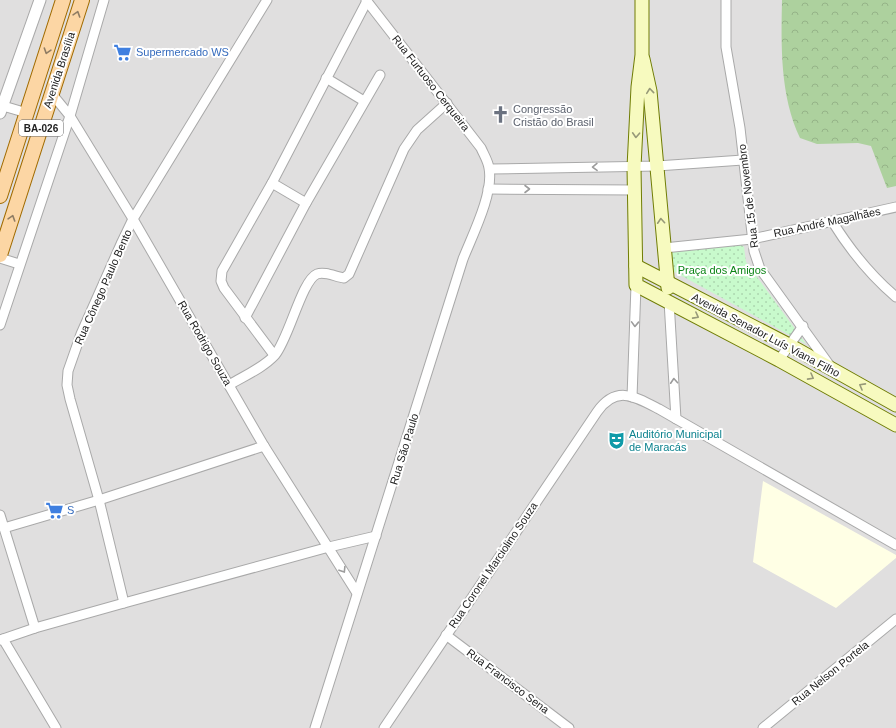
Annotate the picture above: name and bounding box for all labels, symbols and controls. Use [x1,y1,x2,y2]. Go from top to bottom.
one-way arrow [72,11,81,18]
street label: Avenida Brasília [41,30,77,110]
street label: Rua Furtuoso Cerqueira [390,33,473,134]
supermarket icon: Supermercado WS [113,42,133,62]
place label: Supermercado WS [136,46,229,58]
one-way arrow [43,47,52,54]
one-way arrow [645,88,654,94]
place label: Congressão Cristão do Brasil [513,103,594,128]
church icon: Congressão Cristão do Brasil [490,105,510,125]
road number: BA-026 [19,120,63,136]
one-way arrow [631,132,640,138]
street label: Rua 15 de Novembro [736,143,760,249]
one-way arrow [592,163,598,172]
one-way arrow [524,185,530,193]
street label: Rua André Magalhães [773,205,882,239]
one-way arrow [7,215,16,222]
one-way arrow [657,218,666,224]
street label: Rua Cônego Paulo Bento [72,228,134,346]
park label: Praça dos Amigos [678,264,767,276]
street label: Avenida Senador Luís Viana Filho [690,291,842,379]
street label: Rua Rodrigo Souza [176,298,235,388]
one-way arrow [692,311,699,319]
one-way arrow [631,321,639,327]
one-way arrow [807,373,814,380]
one-way arrow [670,378,678,384]
one-way arrow [859,384,866,391]
street label: Rua São Paulo [387,412,421,486]
place label: Auditório Municipal de Maracás [629,428,722,453]
theatre icon: Auditório Municipal de Maracás [606,430,626,450]
street label: Rua Coronel Marciolino Souza [446,499,540,630]
supermarket icon: S [44,500,64,520]
place label: S [67,504,74,516]
one-way arrow [339,566,346,573]
street label: Rua Nelson Portela [789,638,872,708]
street label: Rua Francisco Sena [465,646,552,716]

